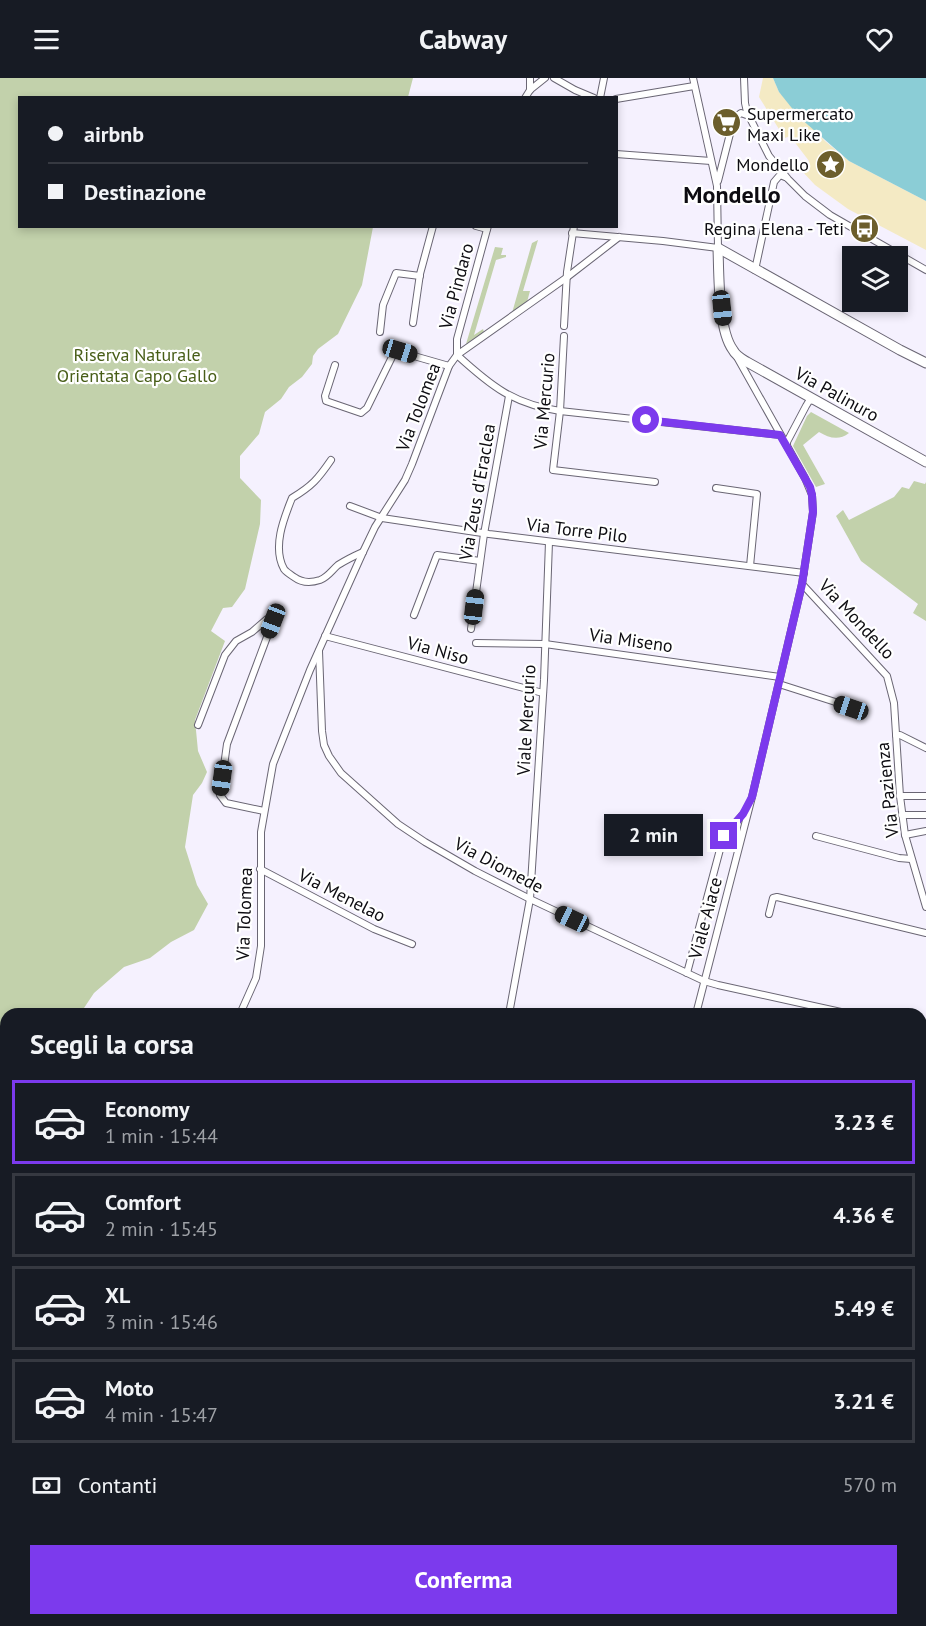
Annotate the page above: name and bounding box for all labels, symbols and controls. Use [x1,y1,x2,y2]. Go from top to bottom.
text: Cabway [419,22,507,56]
icon: menu [30,23,63,56]
icon: heart [863,23,896,56]
place label: Supermercato Maxi Like [747,102,854,146]
supermarket icon: Supermercato Maxi Like [710,107,742,139]
text: airbnb [84,120,144,148]
place icon: Mondello [814,148,846,180]
place label: Mondello [736,153,809,176]
text: Destinazione [84,178,206,206]
district label: Mondello [683,179,781,210]
bus stop icon: Regina Elena - Teti [849,212,881,244]
place label: Regina Elena - Teti [704,217,844,240]
street label: Via Pindaro [433,241,478,332]
map controls [842,246,908,312]
button: layers [842,246,908,312]
car [711,289,733,327]
car [380,337,420,365]
park label: Riserva Naturale Orientata Capo Gallo [57,343,217,387]
street label: Via Mercurio [528,352,560,451]
street label: Via Tolomea [390,359,445,456]
street label: Via Palinuro [790,361,883,426]
route start [632,406,659,433]
street label: Via Zeus d'Eraclea [453,422,500,563]
street label: Via Torre Pilo [524,512,629,548]
street label: Via Mondello [813,573,900,664]
car [463,588,485,626]
car [258,601,288,641]
street label: Via Miseno [587,623,674,657]
street label: Via Niso [404,630,471,669]
street label: Viale Mercurio [512,664,540,777]
car [831,694,871,722]
street label: Via Pazienza [871,741,904,840]
car [211,759,233,797]
callout: 2 min [604,815,703,857]
text: 2 min [629,822,678,848]
route end [710,822,737,849]
street label: Via Diomede [450,831,547,898]
street label: Via Menelao [294,863,390,927]
street label: Via Tolomea [231,867,257,962]
street label: Viale Aiace [683,875,727,962]
car [552,903,592,935]
text: Scegli la corsa [30,1027,194,1061]
icon: car [33,1095,87,1149]
text: Economy [105,1095,189,1123]
text: 3.23 € [833,1108,894,1136]
text: 1 min · 15:44 [105,1123,218,1149]
icon: car [33,1188,87,1242]
text: Comfort [105,1188,181,1216]
text: 4.36 € [833,1201,894,1229]
text: 2 min · 15:45 [105,1216,218,1242]
icon: car [33,1281,87,1335]
text: XL [105,1281,130,1309]
text: 5.49 € [833,1294,894,1322]
text: 3 min · 15:46 [105,1309,218,1335]
icon: car [33,1374,87,1428]
text: Moto [105,1374,154,1402]
text: 3.21 € [833,1387,894,1415]
text: 4 min · 15:47 [105,1402,218,1428]
icon: cash [30,1469,63,1502]
text: Contanti [78,1471,157,1499]
text: 570 m [843,1472,897,1498]
button: Conferma [30,1545,897,1614]

